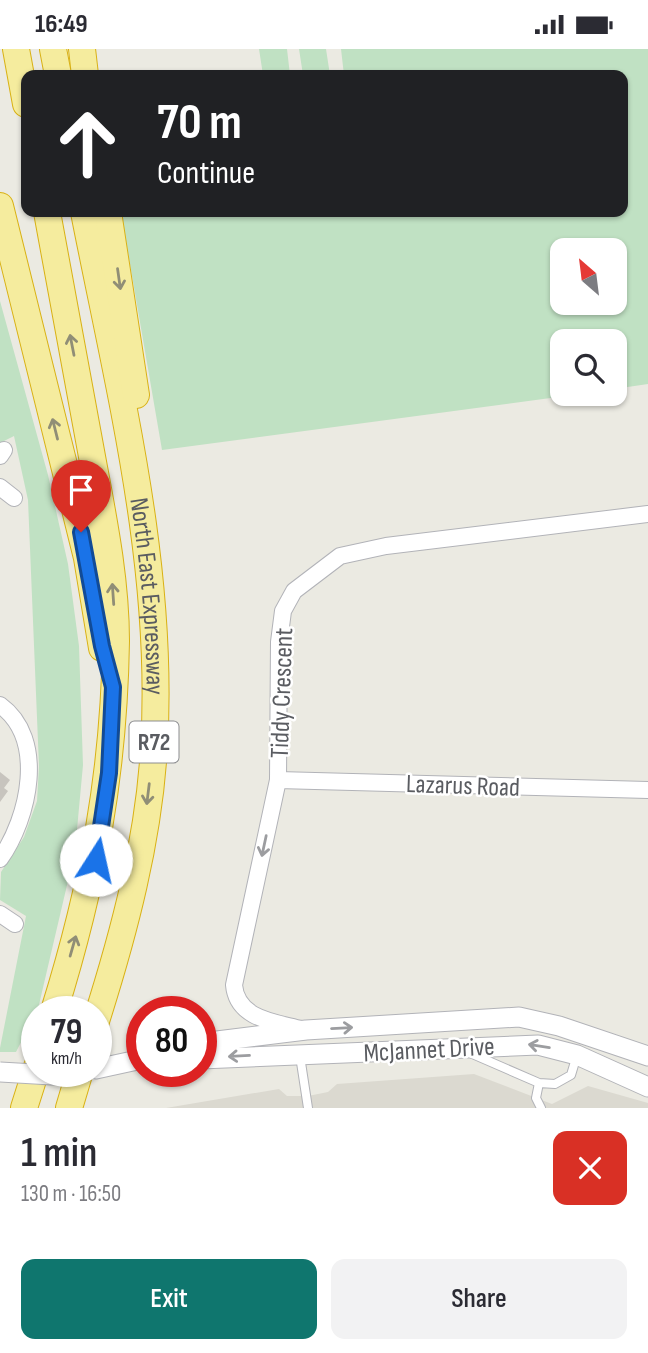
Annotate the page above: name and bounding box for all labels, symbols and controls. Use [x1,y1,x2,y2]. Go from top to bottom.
text: 16:49 [35,9,88,40]
text: 70 m [157,94,242,153]
icon: ahead [42,98,133,189]
text: Continue [157,154,255,193]
north arrow [550,238,626,315]
map controls [550,238,627,406]
one-way arrow [113,267,126,290]
button: search [550,329,627,406]
one-way arrow [65,335,78,357]
one-way arrow [48,418,61,441]
pin [51,460,111,532]
icon: arrive [62,471,100,509]
street label: North East Expressway [122,496,170,695]
one-way arrow [106,583,119,606]
street label: Tiddy Crescent [265,627,300,759]
road number: R72 [130,721,178,763]
street label: Lazarus Road [405,769,521,804]
one-way arrow [142,782,155,805]
position arrow [59,823,133,897]
one-way arrow [257,834,271,857]
one-way arrow [68,935,81,957]
speed limit sign: 80 [126,996,217,1087]
text: 79 [51,1011,82,1054]
one-way arrow [330,1022,353,1035]
street label: McJannet Drive [363,1032,495,1069]
one-way arrow [528,1039,551,1052]
text: km/h [51,1048,82,1069]
one-way arrow [227,1050,250,1063]
text: 1 min [21,1128,97,1179]
button: close [553,1131,627,1205]
text: 130 m · 16:50 [21,1180,121,1208]
button: Exit [21,1259,317,1339]
button: Share [331,1259,627,1339]

